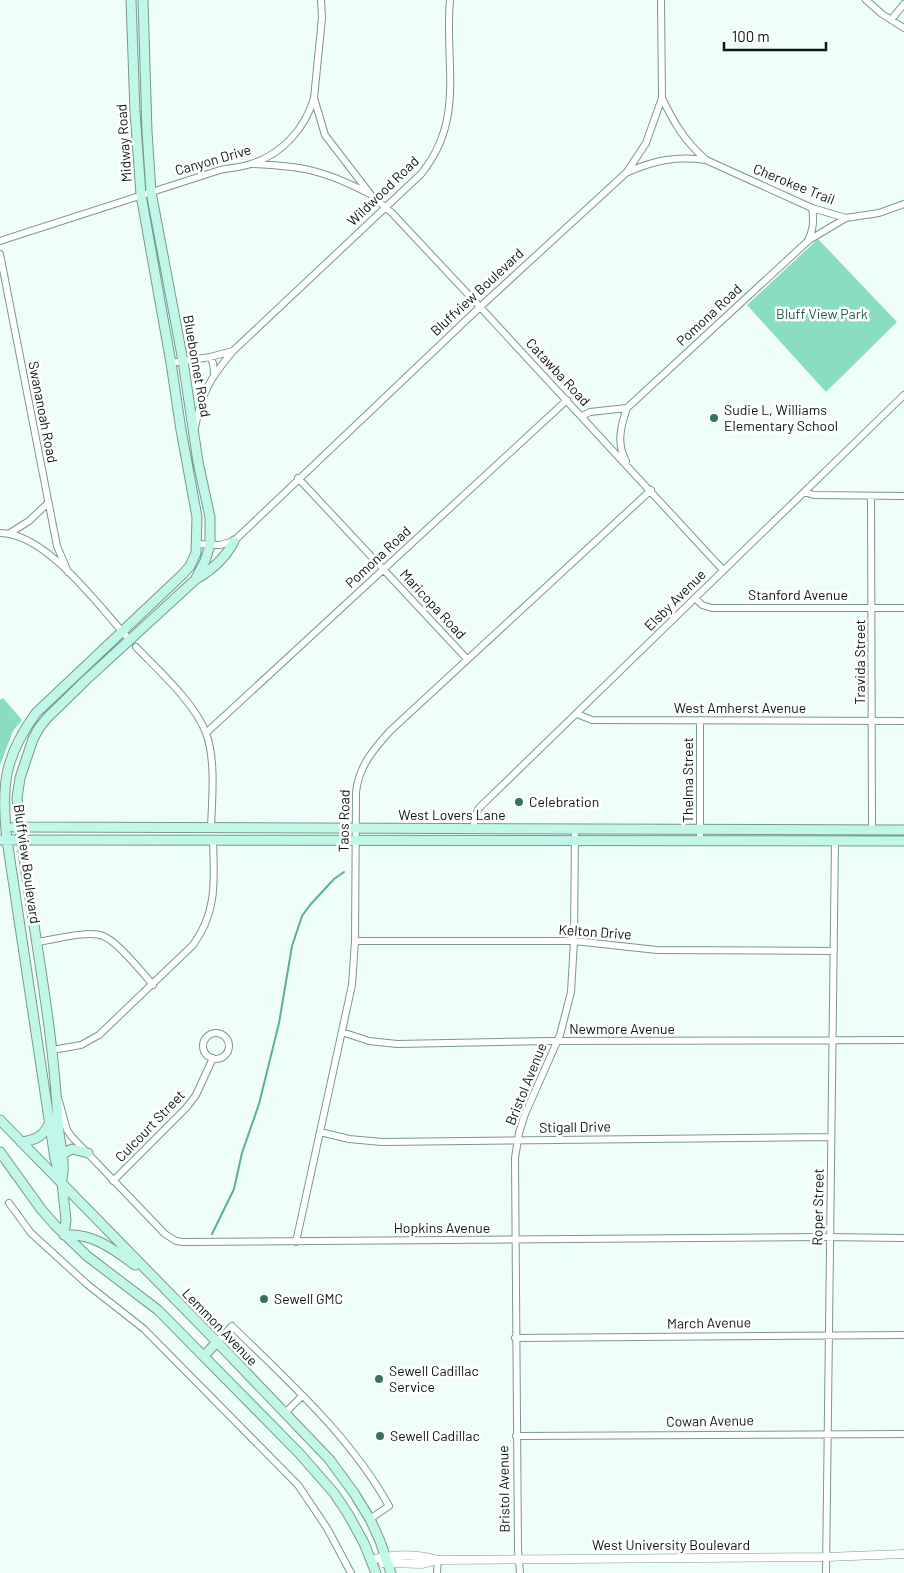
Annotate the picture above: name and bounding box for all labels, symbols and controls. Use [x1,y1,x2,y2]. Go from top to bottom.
scale bar [724,20,826,52]
text: 100 m [732,27,770,45]
street label: Midway Road [112,103,135,183]
street label: Canyon Drive [173,141,253,178]
street label: Wildwood Road [343,152,422,229]
street label: Cherokee Trail [751,159,838,208]
street label: Bluffview Boulevard [427,244,527,339]
street label: Pomona Road [672,280,745,349]
park label: Bluff View Park [776,305,868,322]
street label: Bluebonnet Road [180,314,215,418]
street label: Catawba Road [523,334,594,409]
street label: Swananoah Road [25,359,62,464]
place label: Sudie L, Williams Elementary School [724,401,838,434]
marker: Sudie L, Williams Elementary School [708,412,720,424]
street label: Pomona Road [341,522,414,591]
street label: Maricopa Road [397,565,470,642]
street label: Elsby Avenue [640,565,709,634]
street label: Stanford Avenue [748,586,848,603]
street label: Travida Street [851,619,868,705]
street label: West Amherst Avenue [674,699,806,716]
street label: Thelma Street [679,737,696,823]
street label: Taos Road [334,789,353,853]
place label: Celebration [529,793,599,810]
marker: Celebration [513,796,525,808]
street label: Bluffview Boulevard [11,803,44,925]
street label: West Lovers Lane [398,806,506,823]
street label: Kelton Drive [558,920,632,943]
street label: Newmore Avenue [569,1020,675,1037]
street label: Bristol Avenue [501,1040,550,1127]
street label: Culcourt Street [111,1086,188,1165]
street label: Stigall Drive [539,1117,611,1136]
street label: Roper Street [808,1168,827,1246]
street label: Hopkins Avenue [394,1219,490,1236]
street label: Lemmon Avenue [179,1284,262,1369]
place label: Sewell GMC [274,1290,343,1307]
marker: Sewell GMC [258,1293,270,1305]
street label: March Avenue [667,1313,751,1332]
place label: Sewell Cadillac Service [389,1362,479,1395]
marker: Sewell Cadillac Service [373,1373,385,1385]
street label: Cowan Avenue [666,1411,754,1430]
place label: Sewell Cadillac [390,1427,480,1444]
marker: Sewell Cadillac [374,1430,386,1442]
street label: Bristol Avenue [494,1445,513,1533]
street label: West University Boulevard [592,1536,750,1553]

